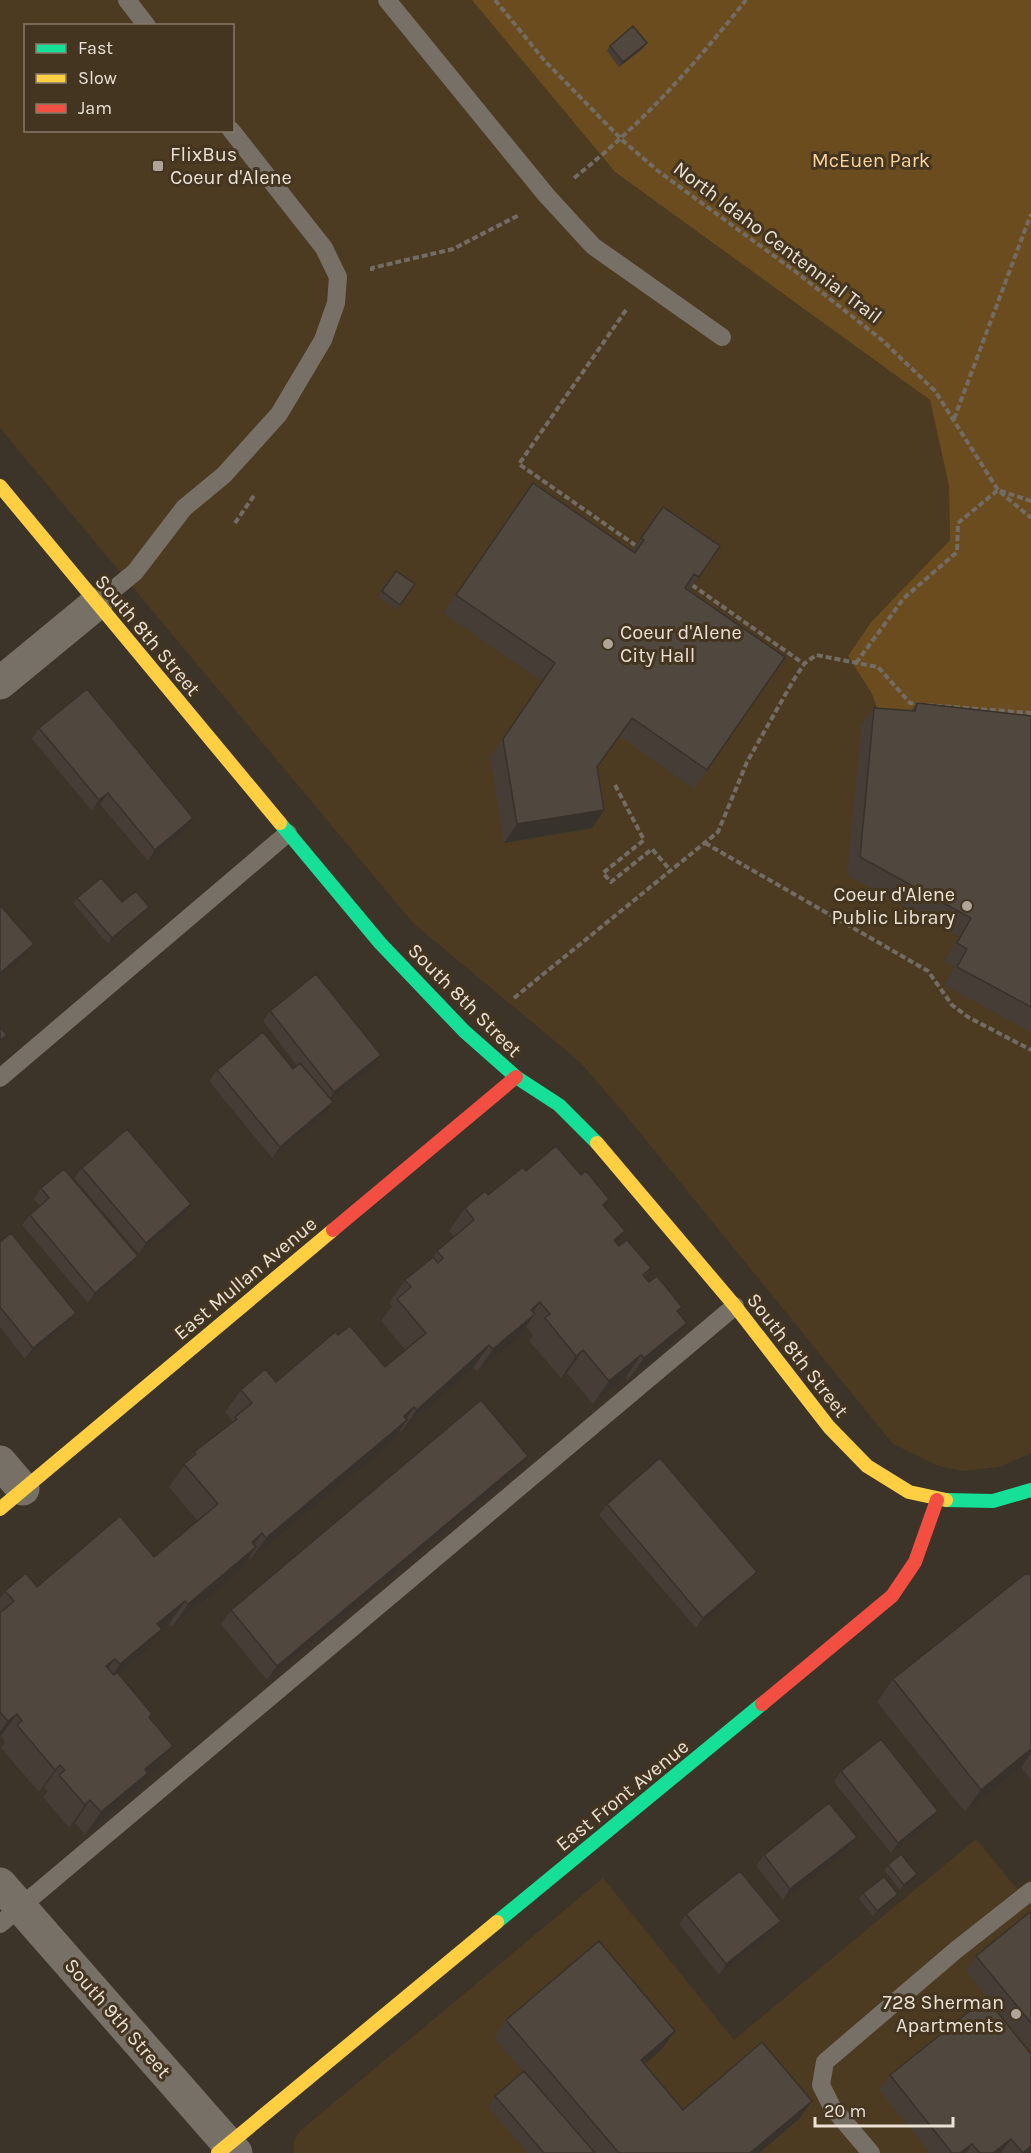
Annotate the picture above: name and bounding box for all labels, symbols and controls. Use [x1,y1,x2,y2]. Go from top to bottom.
legend [24,24,234,132]
text: Fast [78,37,113,59]
text: Slow [78,67,117,89]
text: Jam [78,97,112,119]
place label: FlixBus Coeur d'Alene [170,143,292,189]
park label: McEuen Park [812,149,930,172]
street label: North Idaho Centennial Trail [669,157,886,328]
marker: FlixBus Coeur d'Alene [151,159,165,173]
street label: South 8th Street [90,570,205,701]
place label: Coeur d'Alene City Hall [620,621,742,667]
marker: Coeur d'Alene City Hall [601,637,615,651]
place label: Coeur d'Alene Public Library [831,883,955,929]
marker: Coeur d'Alene Public Library [960,899,974,913]
street label: South 8th Street [403,939,527,1062]
street label: East Mullan Avenue [169,1212,321,1345]
street label: South 8th Street [742,1289,853,1422]
street label: East Front Avenue [551,1735,693,1856]
street label: South 9th Street [60,1954,176,2083]
place label: 728 Sherman Apartments [883,1991,1004,2037]
marker: 728 Sherman Apartments [1009,2007,1023,2021]
scale bar [815,2090,953,2128]
text: 20 m [824,2100,866,2122]

